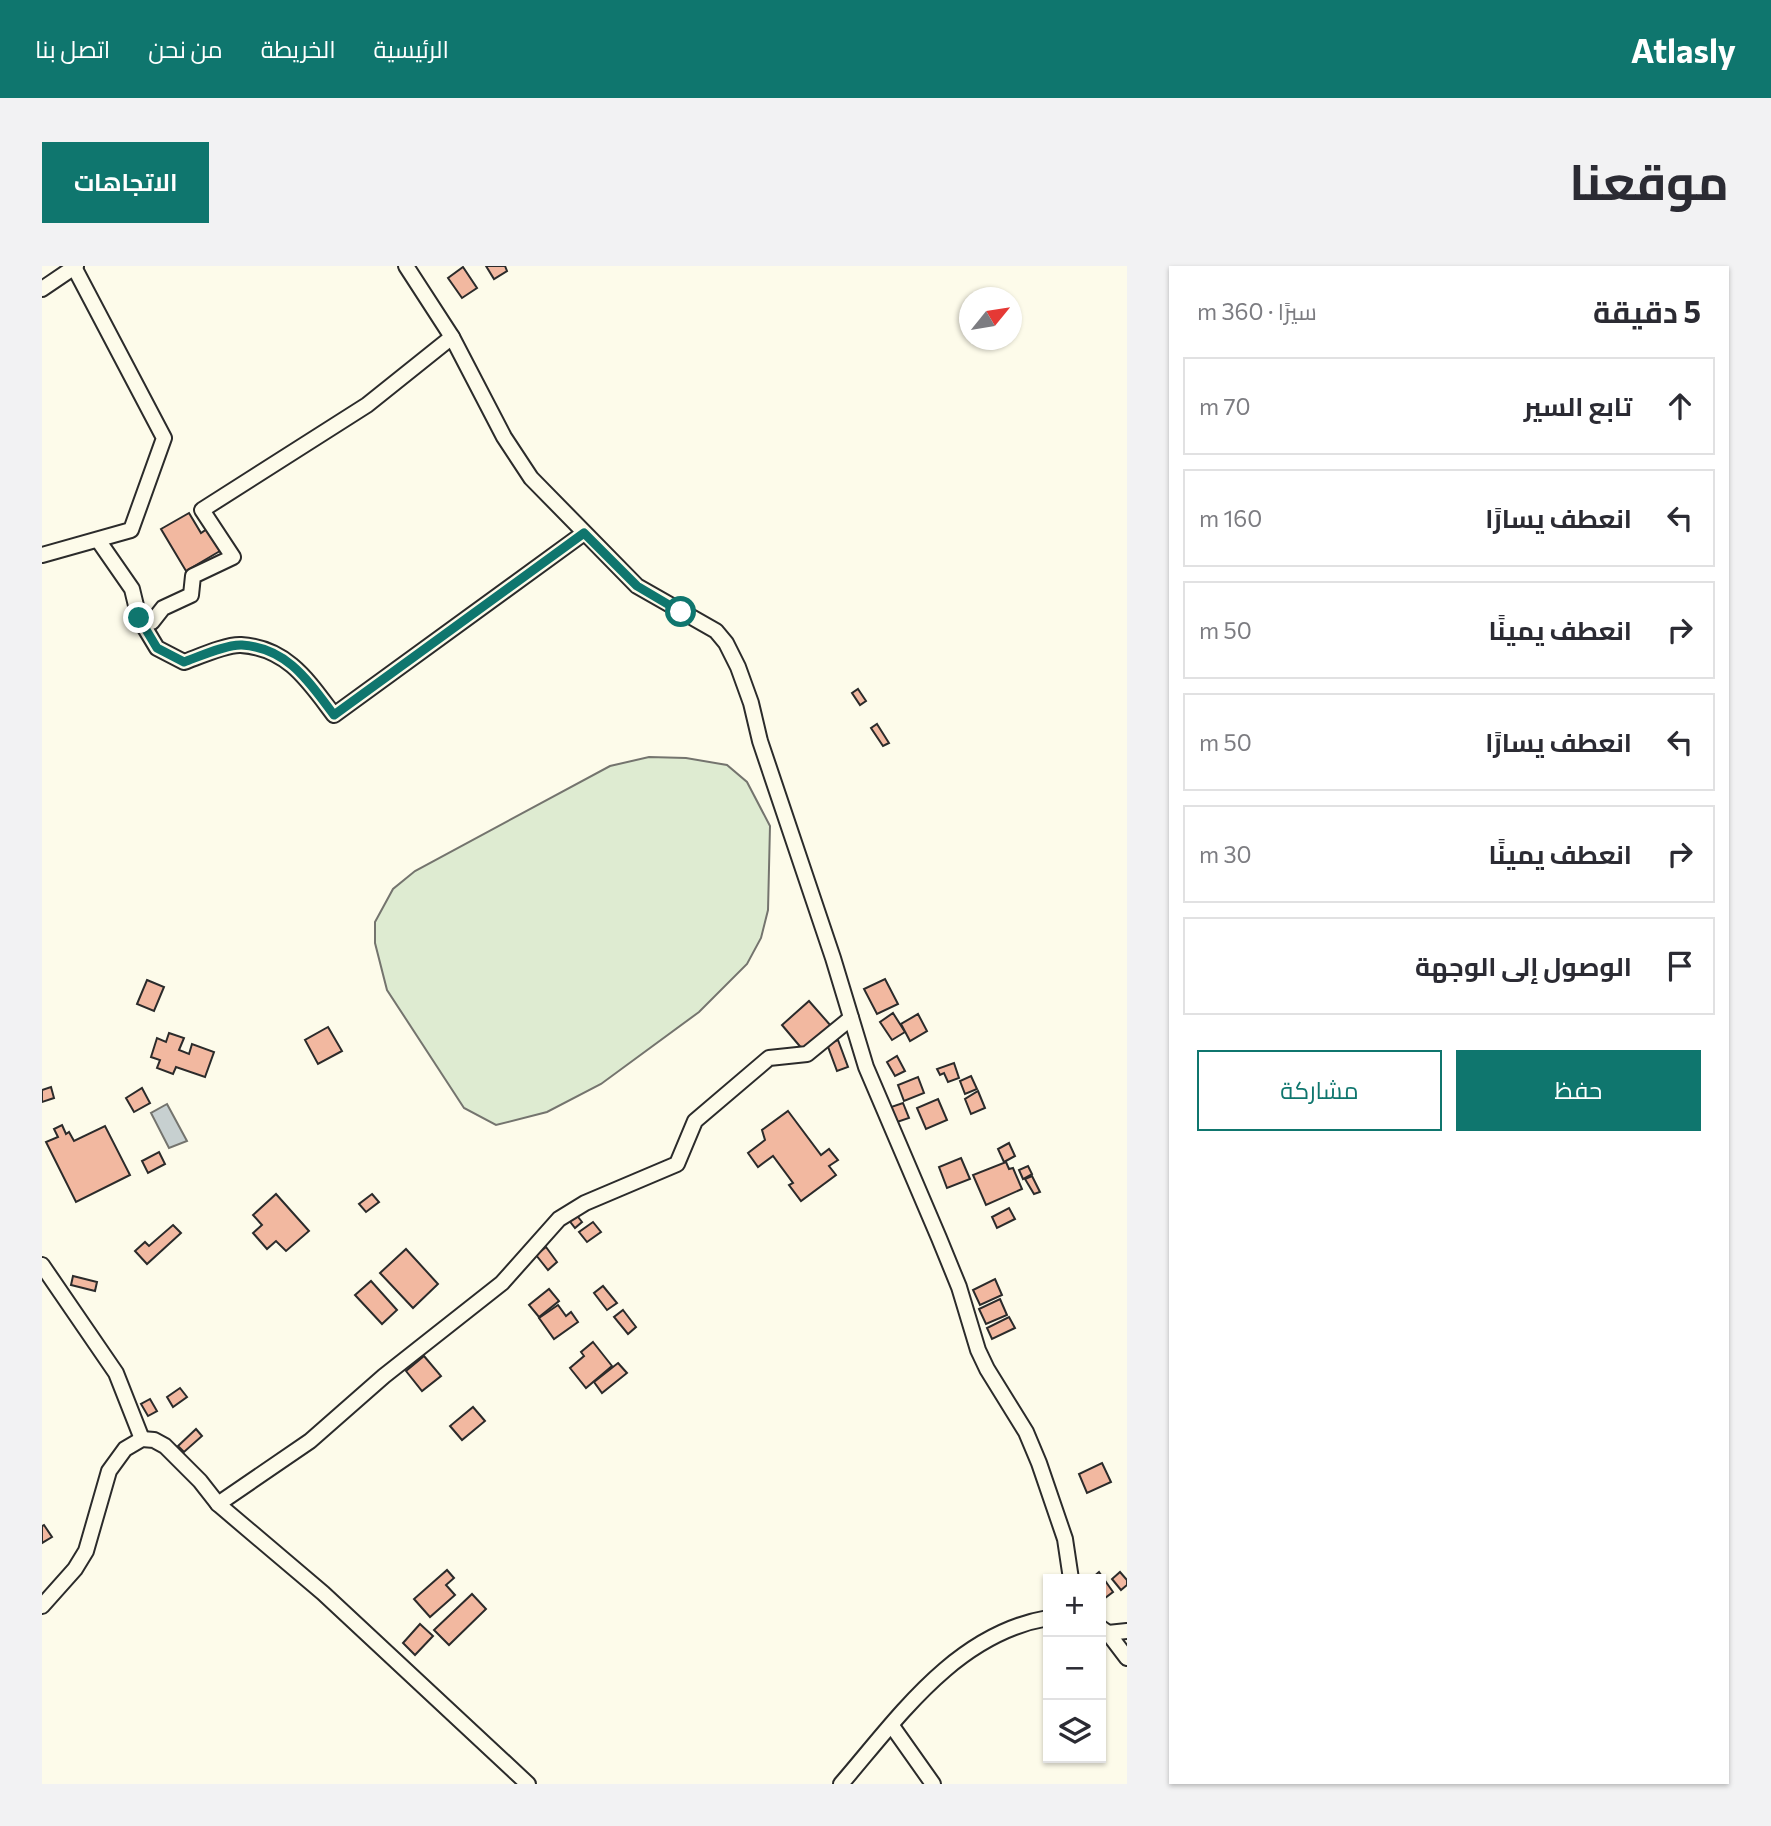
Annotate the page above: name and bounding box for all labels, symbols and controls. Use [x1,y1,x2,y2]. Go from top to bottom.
text: Atlasly [1631,29,1736,70]
text: اتصل بنا [35,34,110,63]
text: من نحن [148,34,223,63]
text: الخريطة [261,34,336,63]
text: الرئيسية [374,34,449,63]
button: الاتجاهات [42,142,209,223]
text: موقعنا [1569,150,1729,210]
north arrow [959,287,1022,350]
text: 5 دقيقة [1593,292,1701,329]
text: سيرًا · 360 m [1197,297,1317,325]
icon: ahead [1661,387,1699,425]
text: تابع السير [1524,390,1632,421]
text: 70 m [1199,392,1251,420]
icon: left [1661,499,1699,537]
text: انعطف يسارًا [1485,502,1632,533]
text: 160 m [1199,504,1262,532]
route start [665,596,696,627]
route end [123,602,154,633]
icon: right [1661,611,1699,649]
text: انعطف يمينًا [1488,614,1632,645]
text: 50 m [1199,616,1252,644]
icon: left [1661,723,1699,761]
text: انعطف يسارًا [1485,726,1632,757]
text: 50 m [1199,728,1252,756]
icon: right [1661,835,1699,873]
text: انعطف يمينًا [1488,838,1632,869]
text: 30 m [1199,840,1252,868]
icon: arrive [1661,947,1699,985]
text: الوصول إلى الوجهة [1415,950,1632,981]
button: مشاركة [1197,1050,1442,1131]
button: حفظ [1456,1050,1701,1131]
map controls [1043,1574,1106,1763]
button: + [1043,1574,1106,1637]
button: − [1043,1637,1106,1700]
button: layers [1043,1700,1106,1763]

